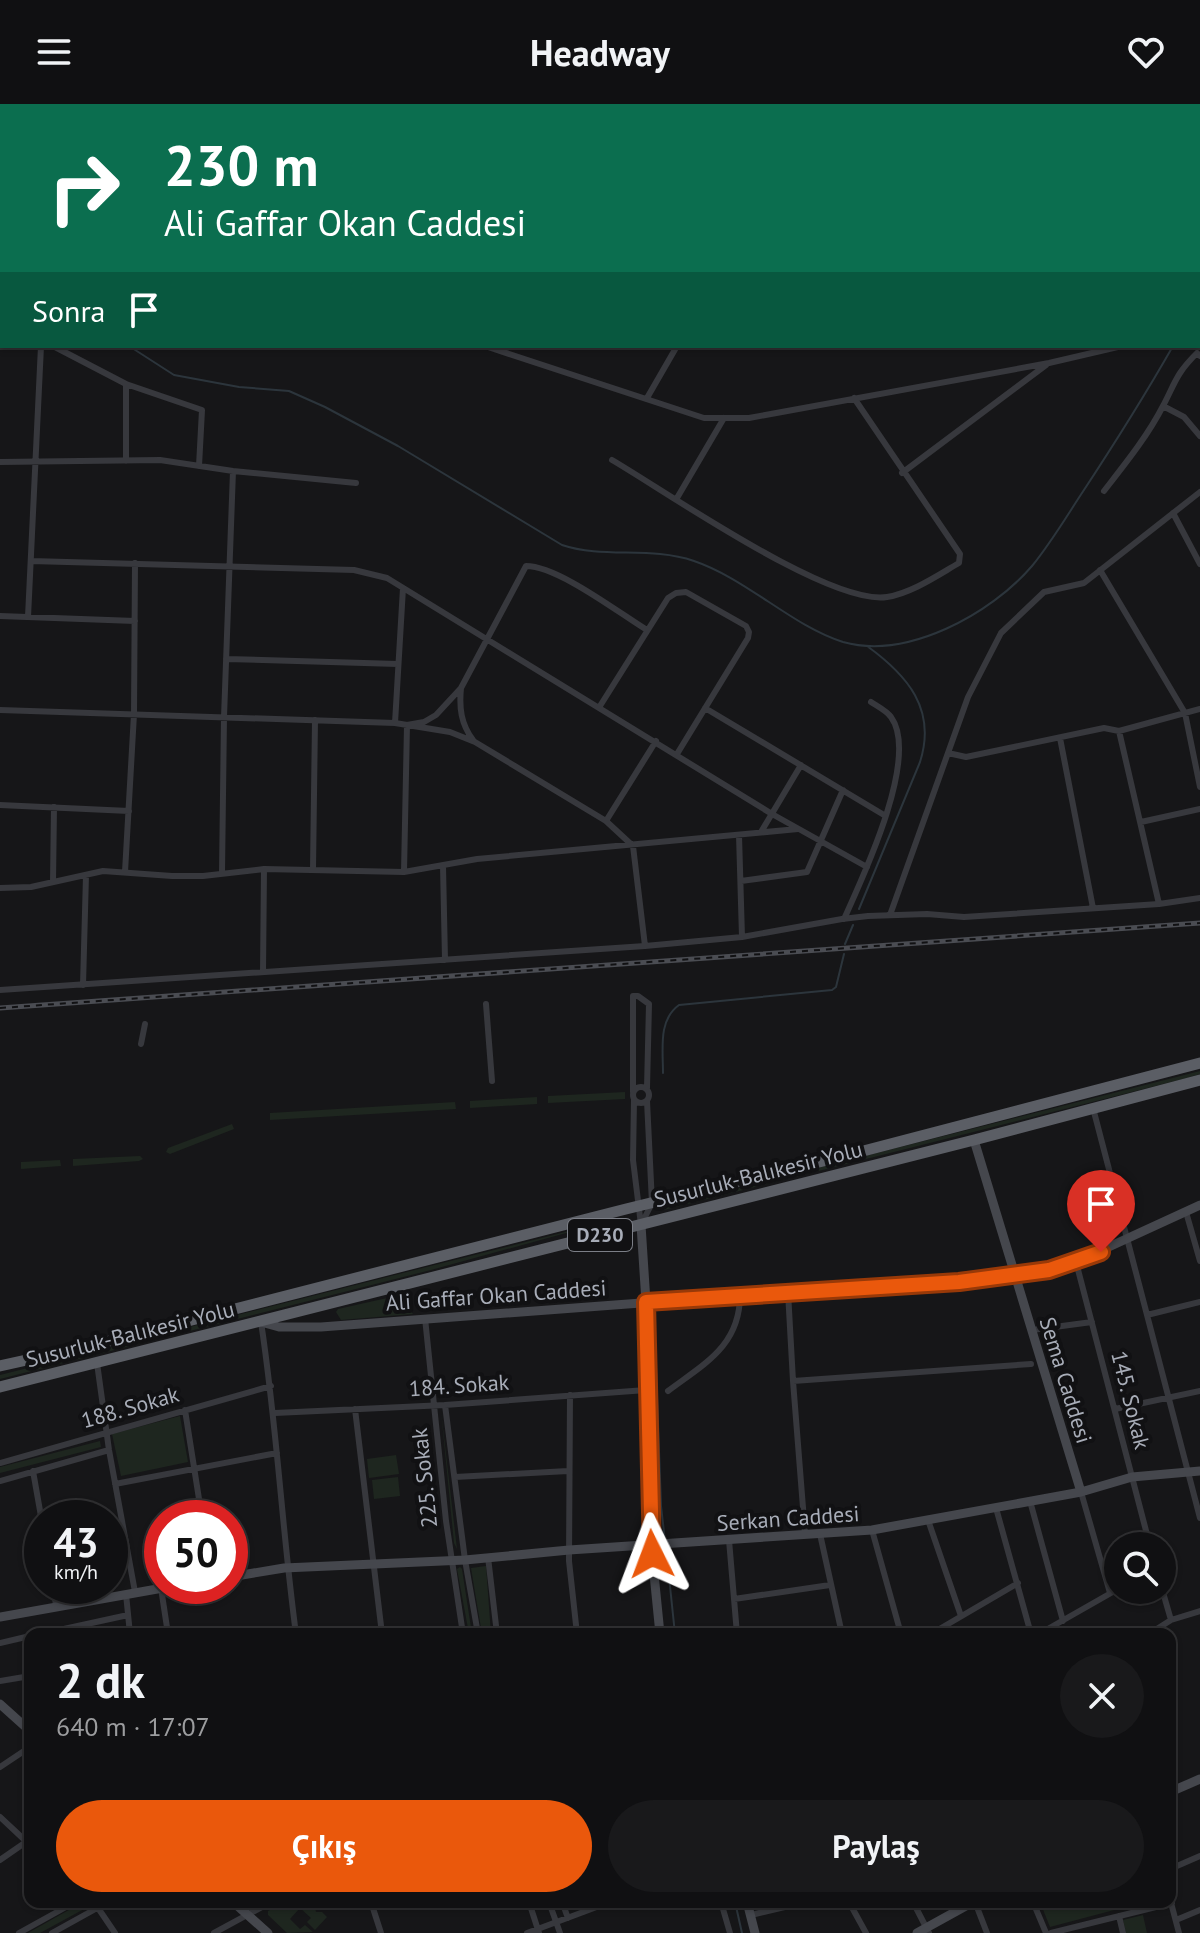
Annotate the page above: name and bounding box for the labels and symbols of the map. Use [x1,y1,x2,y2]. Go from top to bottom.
street label: Susurluk-Balıkesir Yolu [651,1135,865,1213]
pin [1067,1170,1135,1252]
road number: D230 [568,1219,632,1251]
street label: Ali Gaffar Okan Caddesi [385,1273,607,1317]
street label: Susurluk-Balıkesir Yolu [23,1295,237,1373]
street label: Sema Caddesi [1034,1313,1098,1447]
street label: 145. Sokak [1105,1348,1157,1452]
street label: 184. Sokak [408,1368,510,1402]
street label: 188. Sokak [78,1380,183,1434]
street label: 225. Sokak [405,1426,443,1529]
street label: Serkan Caddesi [716,1499,860,1537]
speed limit sign: 50 [144,1500,248,1604]
position arrow [610,1512,694,1596]

